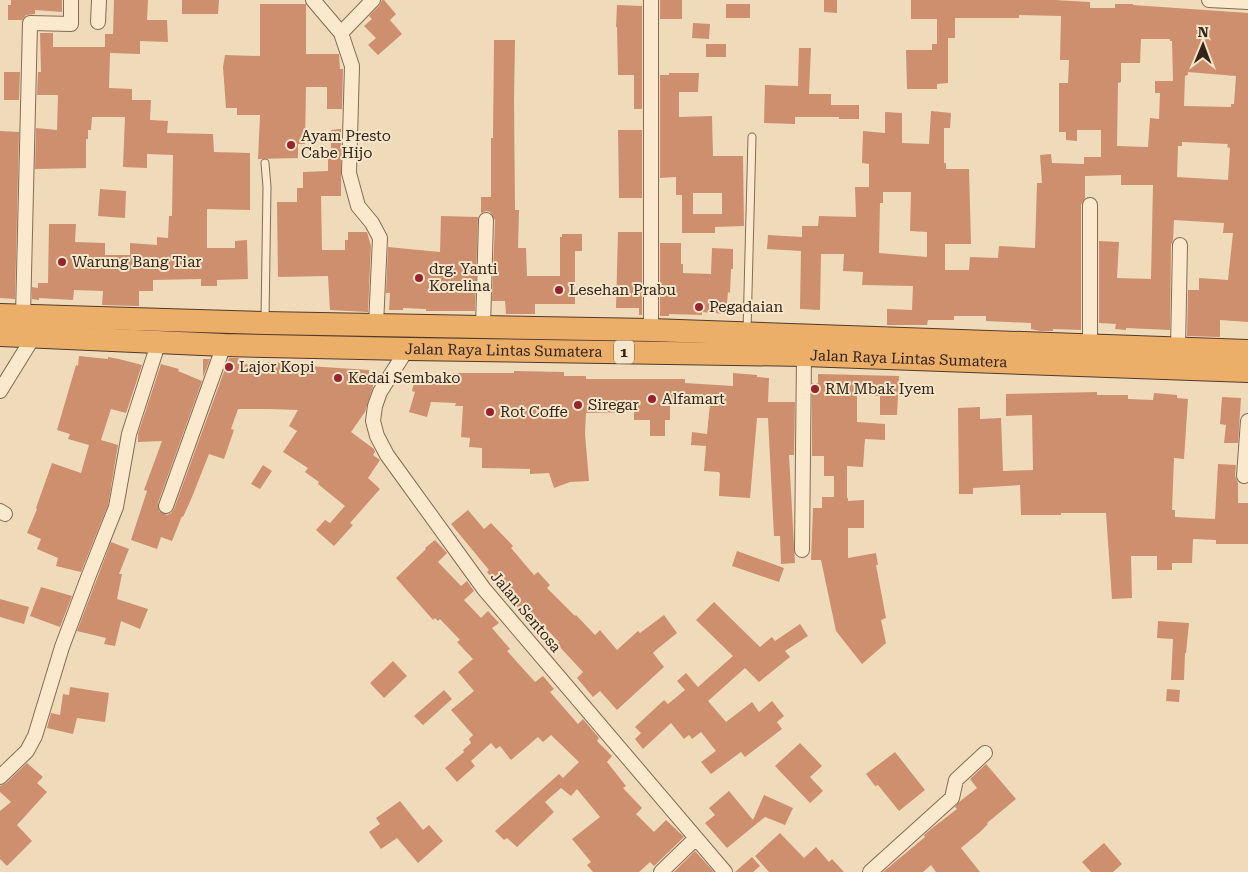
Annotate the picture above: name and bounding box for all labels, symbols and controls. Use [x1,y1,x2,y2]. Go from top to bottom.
north arrow [1178,20,1228,70]
text: N [1198,24,1209,40]
place label: Ayam Presto Cabe Hijo [301,127,391,162]
marker: Ayam Presto Cabe Hijo [285,139,297,151]
place label: Warung Bang Tiar [72,253,201,271]
marker: Warung Bang Tiar [56,256,68,268]
place label: drg. Yanti Korelina [429,260,498,295]
marker: drg. Yanti Korelina [413,272,425,284]
place label: Lesehan Prabu [569,281,677,299]
marker: Lesehan Prabu [553,284,565,296]
place label: Pegadaian [709,298,783,316]
marker: Pegadaian [693,301,705,313]
street label: Jalan Raya Lintas Sumatera [405,340,603,361]
road number: 1 [614,341,634,364]
street label: Jalan Raya Lintas Sumatera [809,346,1008,371]
place label: Lajor Kopi [239,358,315,376]
marker: Lajor Kopi [223,361,235,373]
place label: Kedai Sembako [348,369,460,387]
marker: Kedai Sembako [332,372,344,384]
place label: RM Mbak Iyem [825,380,935,398]
marker: RM Mbak Iyem [809,383,821,395]
place label: Alfamart [662,390,725,408]
marker: Alfamart [646,393,658,405]
place label: Siregar [588,396,639,414]
marker: Siregar [572,399,584,411]
place label: Rot Coffe [500,403,568,421]
marker: Rot Coffe [484,406,496,418]
street label: Jalan Sentosa [487,568,565,656]

